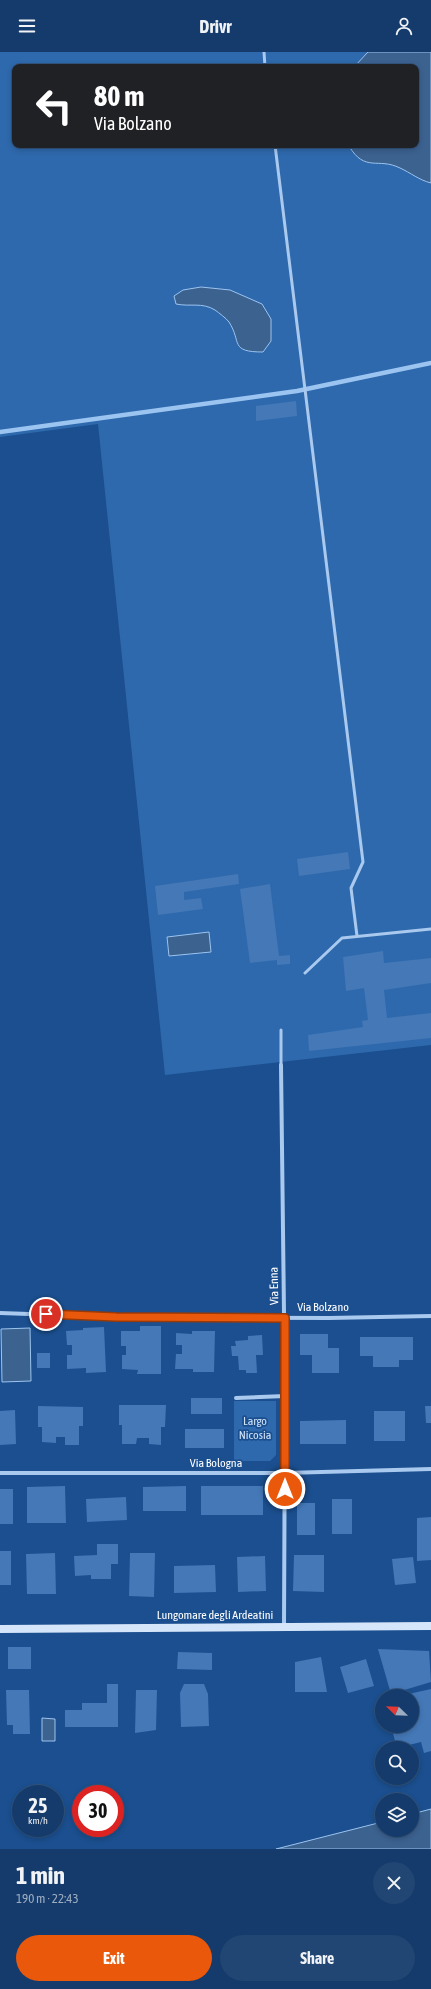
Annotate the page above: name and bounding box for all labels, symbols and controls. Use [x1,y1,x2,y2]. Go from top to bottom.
icon: menu [16,15,38,37]
icon: person [393,15,415,37]
text: Drivr [199,16,232,37]
icon: left [28,80,80,132]
text: 80 m [94,80,144,112]
text: Via Bolzano [94,113,172,134]
street label: Via Enna [267,1267,281,1305]
pin [29,1297,63,1331]
street label: Via Bolzano [297,1300,349,1314]
icon: arrive [35,1303,57,1325]
park label: Largo Nicosia [239,1414,271,1442]
street label: Via Bologna [190,1456,242,1470]
position arrow [264,1468,306,1510]
street label: Lungomare degli Ardeatini [157,1608,273,1622]
north arrow [375,1689,419,1733]
map controls [375,1689,419,1837]
button: search [375,1741,419,1785]
speed limit sign: 30 [72,1785,124,1837]
button: layers [375,1793,419,1837]
text: 25 [29,1794,47,1817]
text: km/h [28,1815,48,1826]
text: 1 min [16,1862,65,1889]
button: close [373,1862,415,1904]
text: 190 m · 22:43 [16,1891,79,1906]
button: Exit [16,1935,212,1981]
button: Share [220,1935,415,1981]

